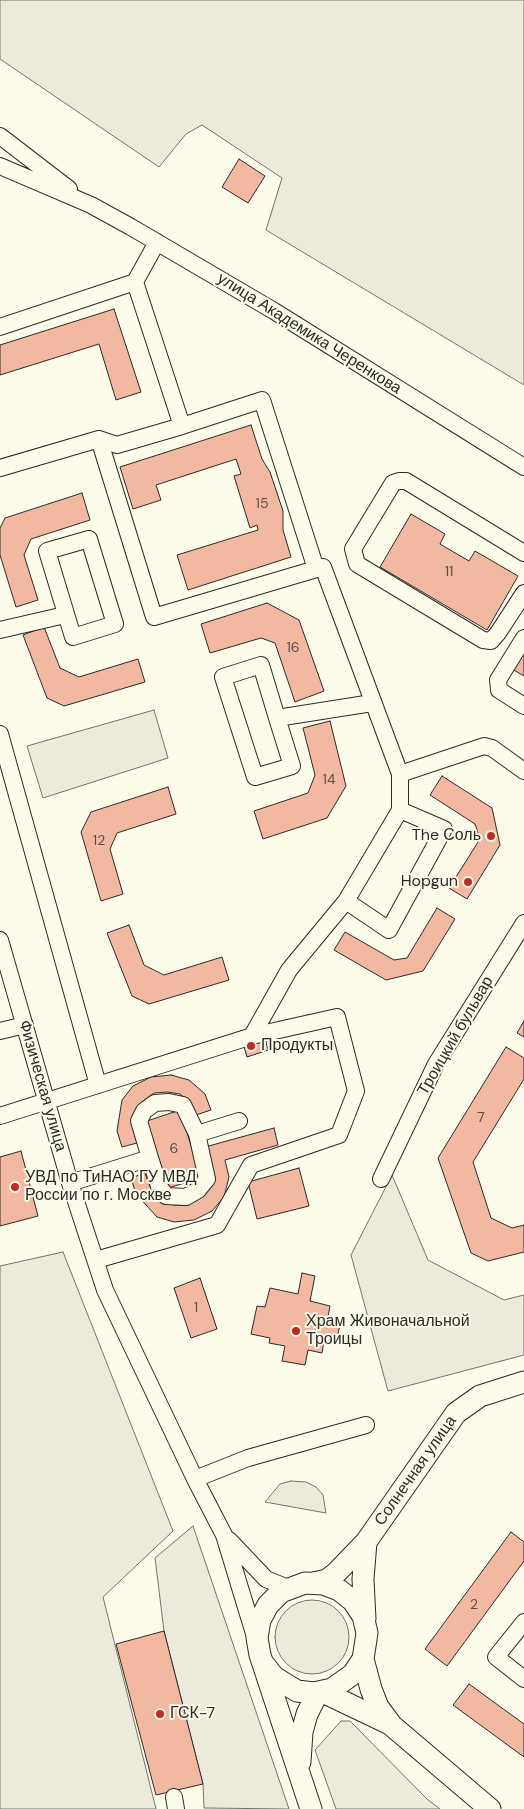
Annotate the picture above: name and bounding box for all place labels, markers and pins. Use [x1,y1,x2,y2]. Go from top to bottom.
place label: The Соль [412,826,481,846]
marker: The Соль [485,830,497,842]
place label: Hopgun [401,872,458,892]
marker: Hopgun [462,876,474,888]
place label: Продукты [261,1036,333,1056]
marker: Продукты [245,1040,257,1052]
place label: УВД по ТиНАО ГУ МВД России по г. Москве [25,1168,197,1206]
marker: УВД по ТиНАО ГУ МВД России по г. Москве [9,1181,21,1193]
place label: Храм Живоначальной Троицы [306,1312,470,1350]
marker: Храм Живоначальной Троицы [290,1325,302,1337]
place label: ГСК-7 [170,1704,215,1724]
marker: ГСК-7 [154,1708,166,1720]

